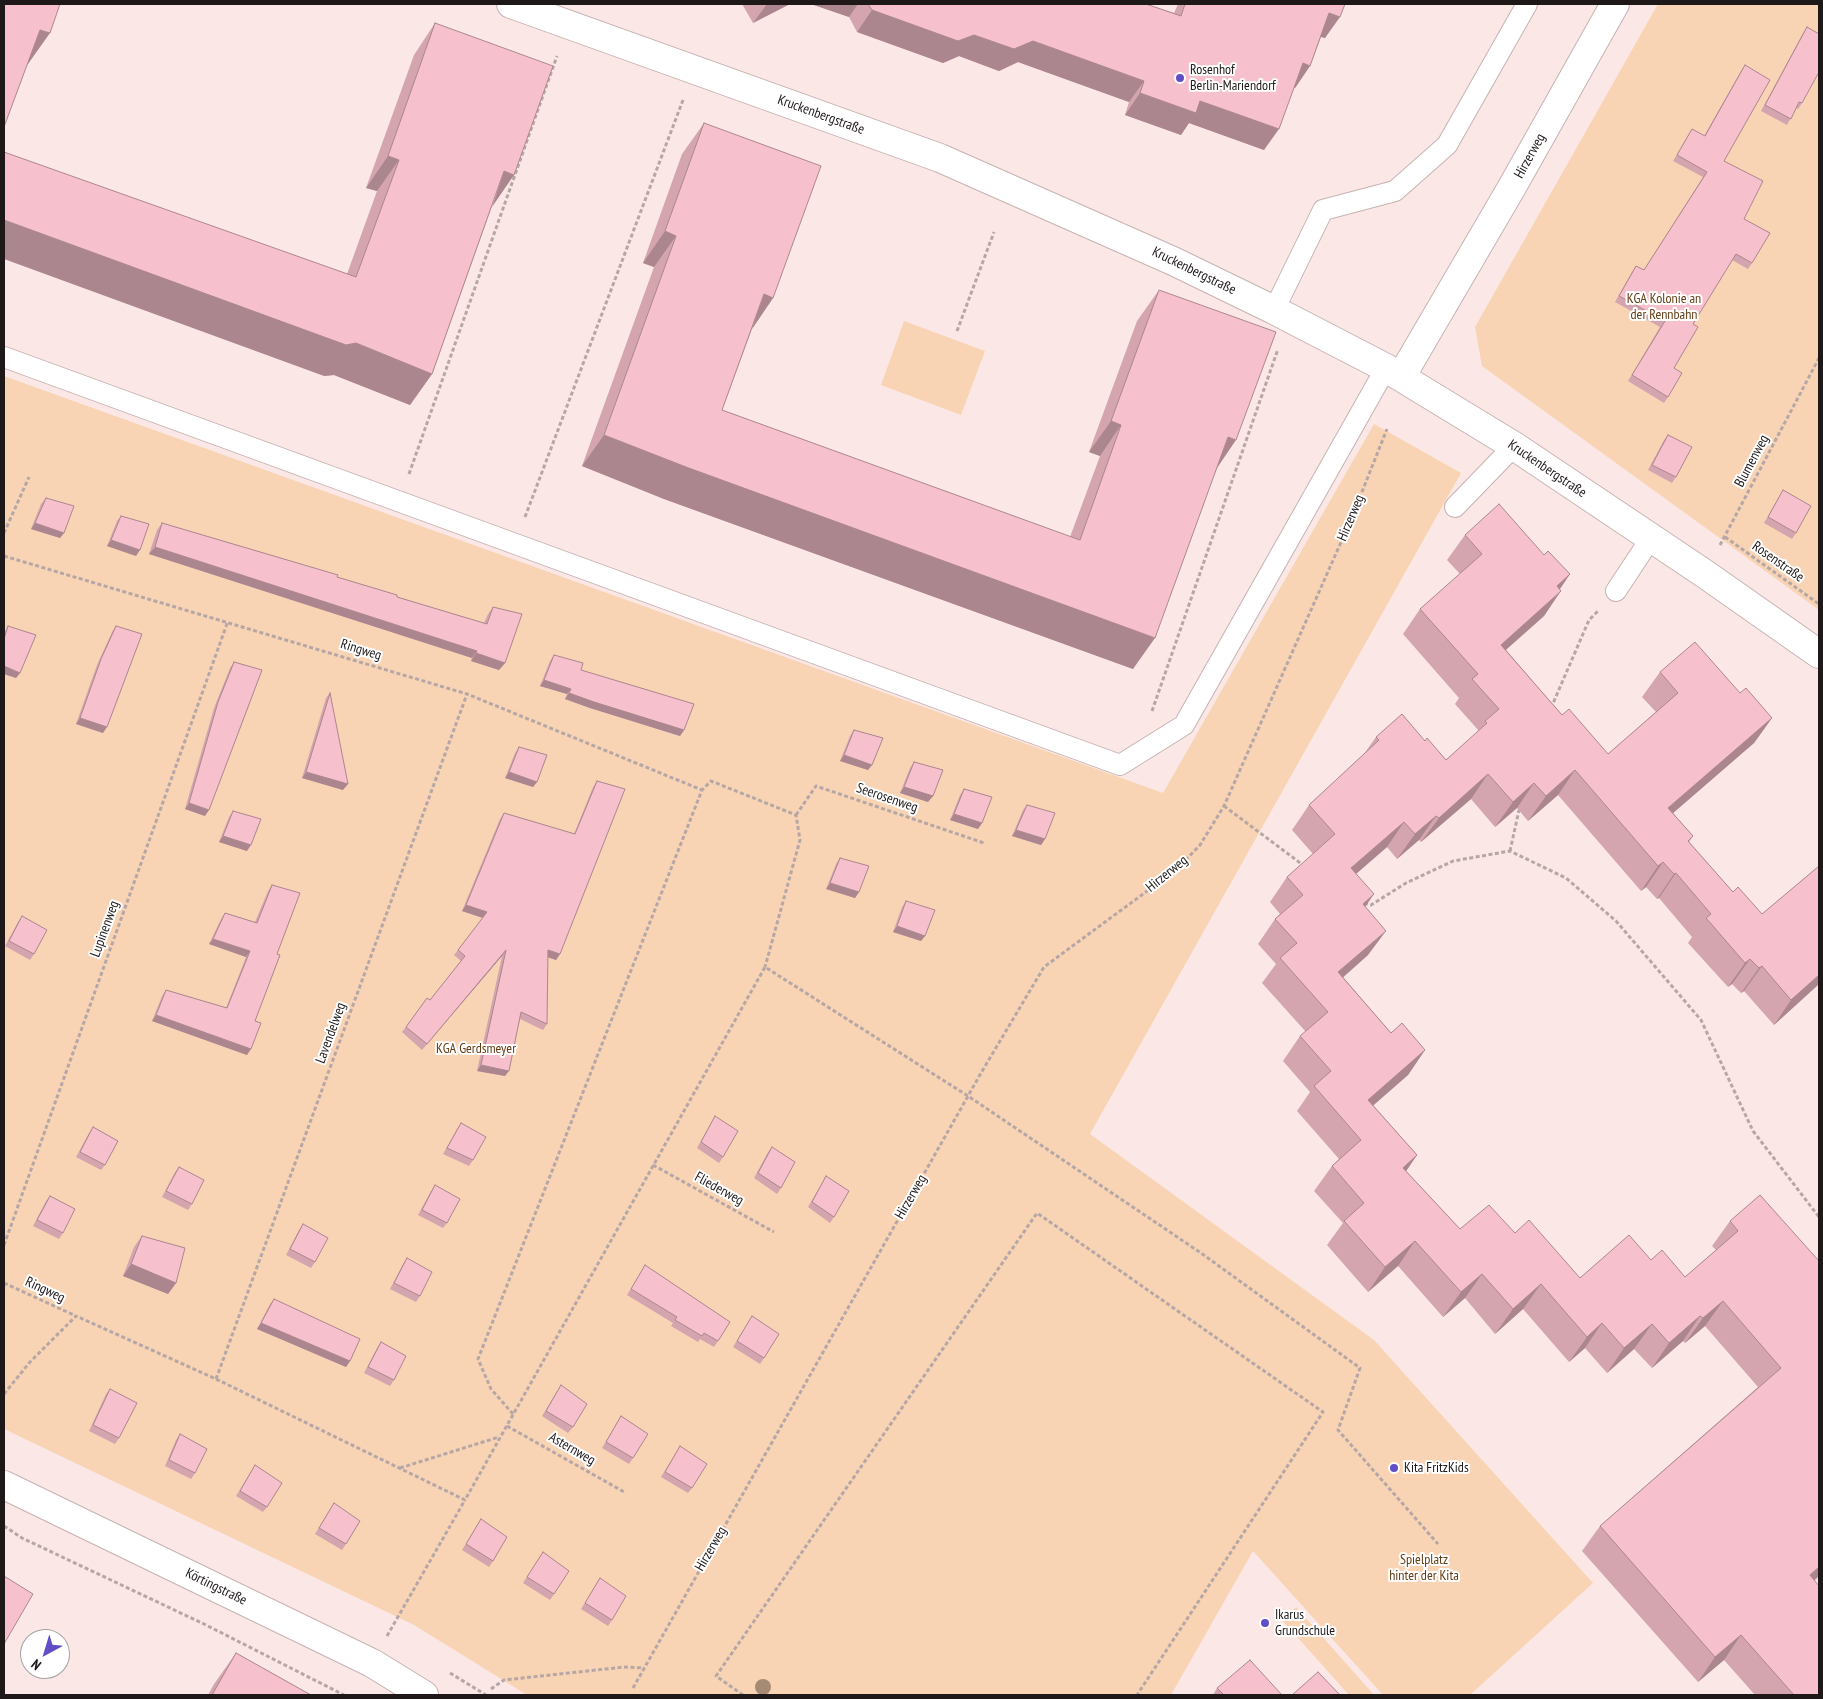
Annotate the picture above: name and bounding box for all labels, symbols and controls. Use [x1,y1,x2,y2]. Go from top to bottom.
place label: Rosenhof Berlin-Mariendorf [1190,62,1276,94]
marker: Rosenhof Berlin-Mariendorf [1174,72,1186,84]
street label: Kruckenbergstraße [775,92,867,138]
street label: Hirzerweg [1511,131,1549,181]
street label: Kruckenbergstraße [1149,243,1239,299]
park label: KGA Kolonie an der Rennbahn [1627,291,1701,324]
street label: Blumenweg [1731,432,1773,490]
street label: Kruckenbergstraße [1505,437,1589,501]
street label: Hirzerweg [1334,492,1368,544]
street label: Rosenstraße [1749,538,1807,586]
street label: Ringweg [339,636,383,664]
street label: Seerosenweg [854,780,920,816]
street label: Hirzerweg [1143,852,1191,896]
street label: Lupinenweg [87,899,123,959]
street label: Lavendelweg [312,1000,350,1066]
park label: KGA Gerdsmeyer [436,1041,516,1057]
street label: Fliederweg [692,1169,746,1209]
street label: Hirzerweg [892,1172,930,1222]
street label: Ringweg [23,1274,67,1306]
street label: Asternweg [546,1429,598,1469]
place label: Kita FritzKids [1404,1460,1469,1476]
marker: Kita FritzKids [1388,1462,1400,1474]
street label: Hirzerweg [692,1524,730,1574]
park label: Spielplatz hinter der Kita [1389,1552,1459,1584]
street label: Körtingstraße [183,1565,249,1609]
place label: Ikarus Grundschule [1275,1607,1335,1640]
marker: Ikarus Grundschule [1259,1617,1271,1629]
north arrow [20,1629,70,1679]
text: N [28,1656,45,1674]

